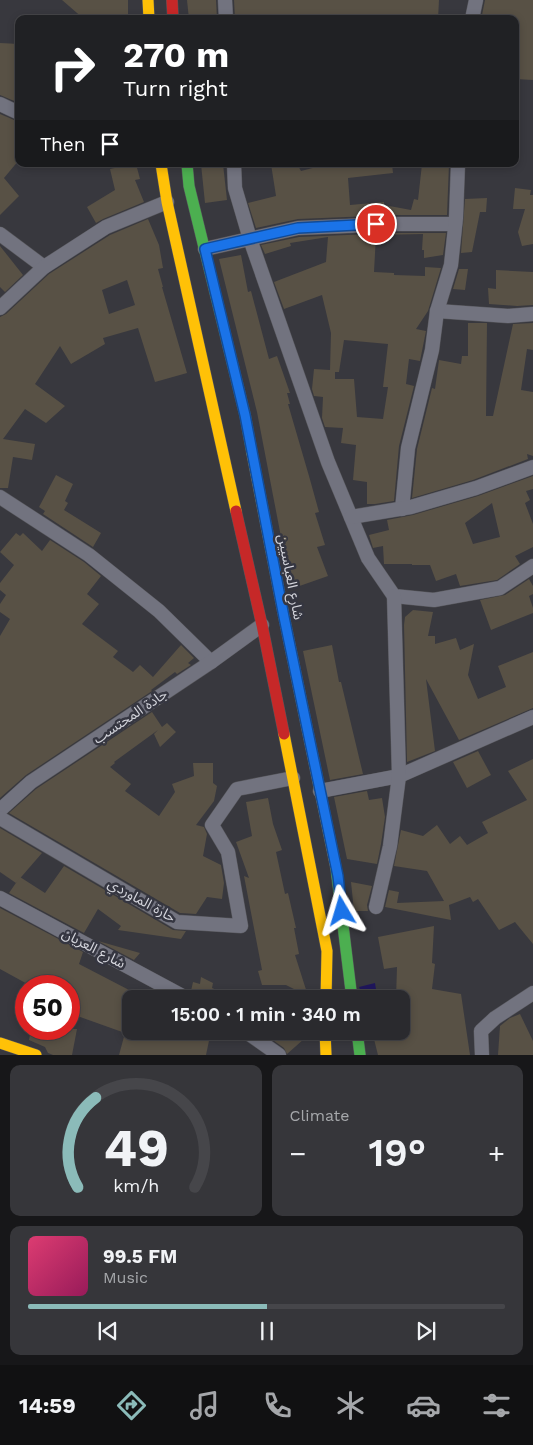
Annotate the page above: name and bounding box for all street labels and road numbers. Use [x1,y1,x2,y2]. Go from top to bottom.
street label: شارع العباسيين [272,533,307,622]
street label: جادة المحتسب [90,685,170,747]
street label: حارة الماوردي [104,875,179,928]
street label: شارع العريان [58,925,128,974]

